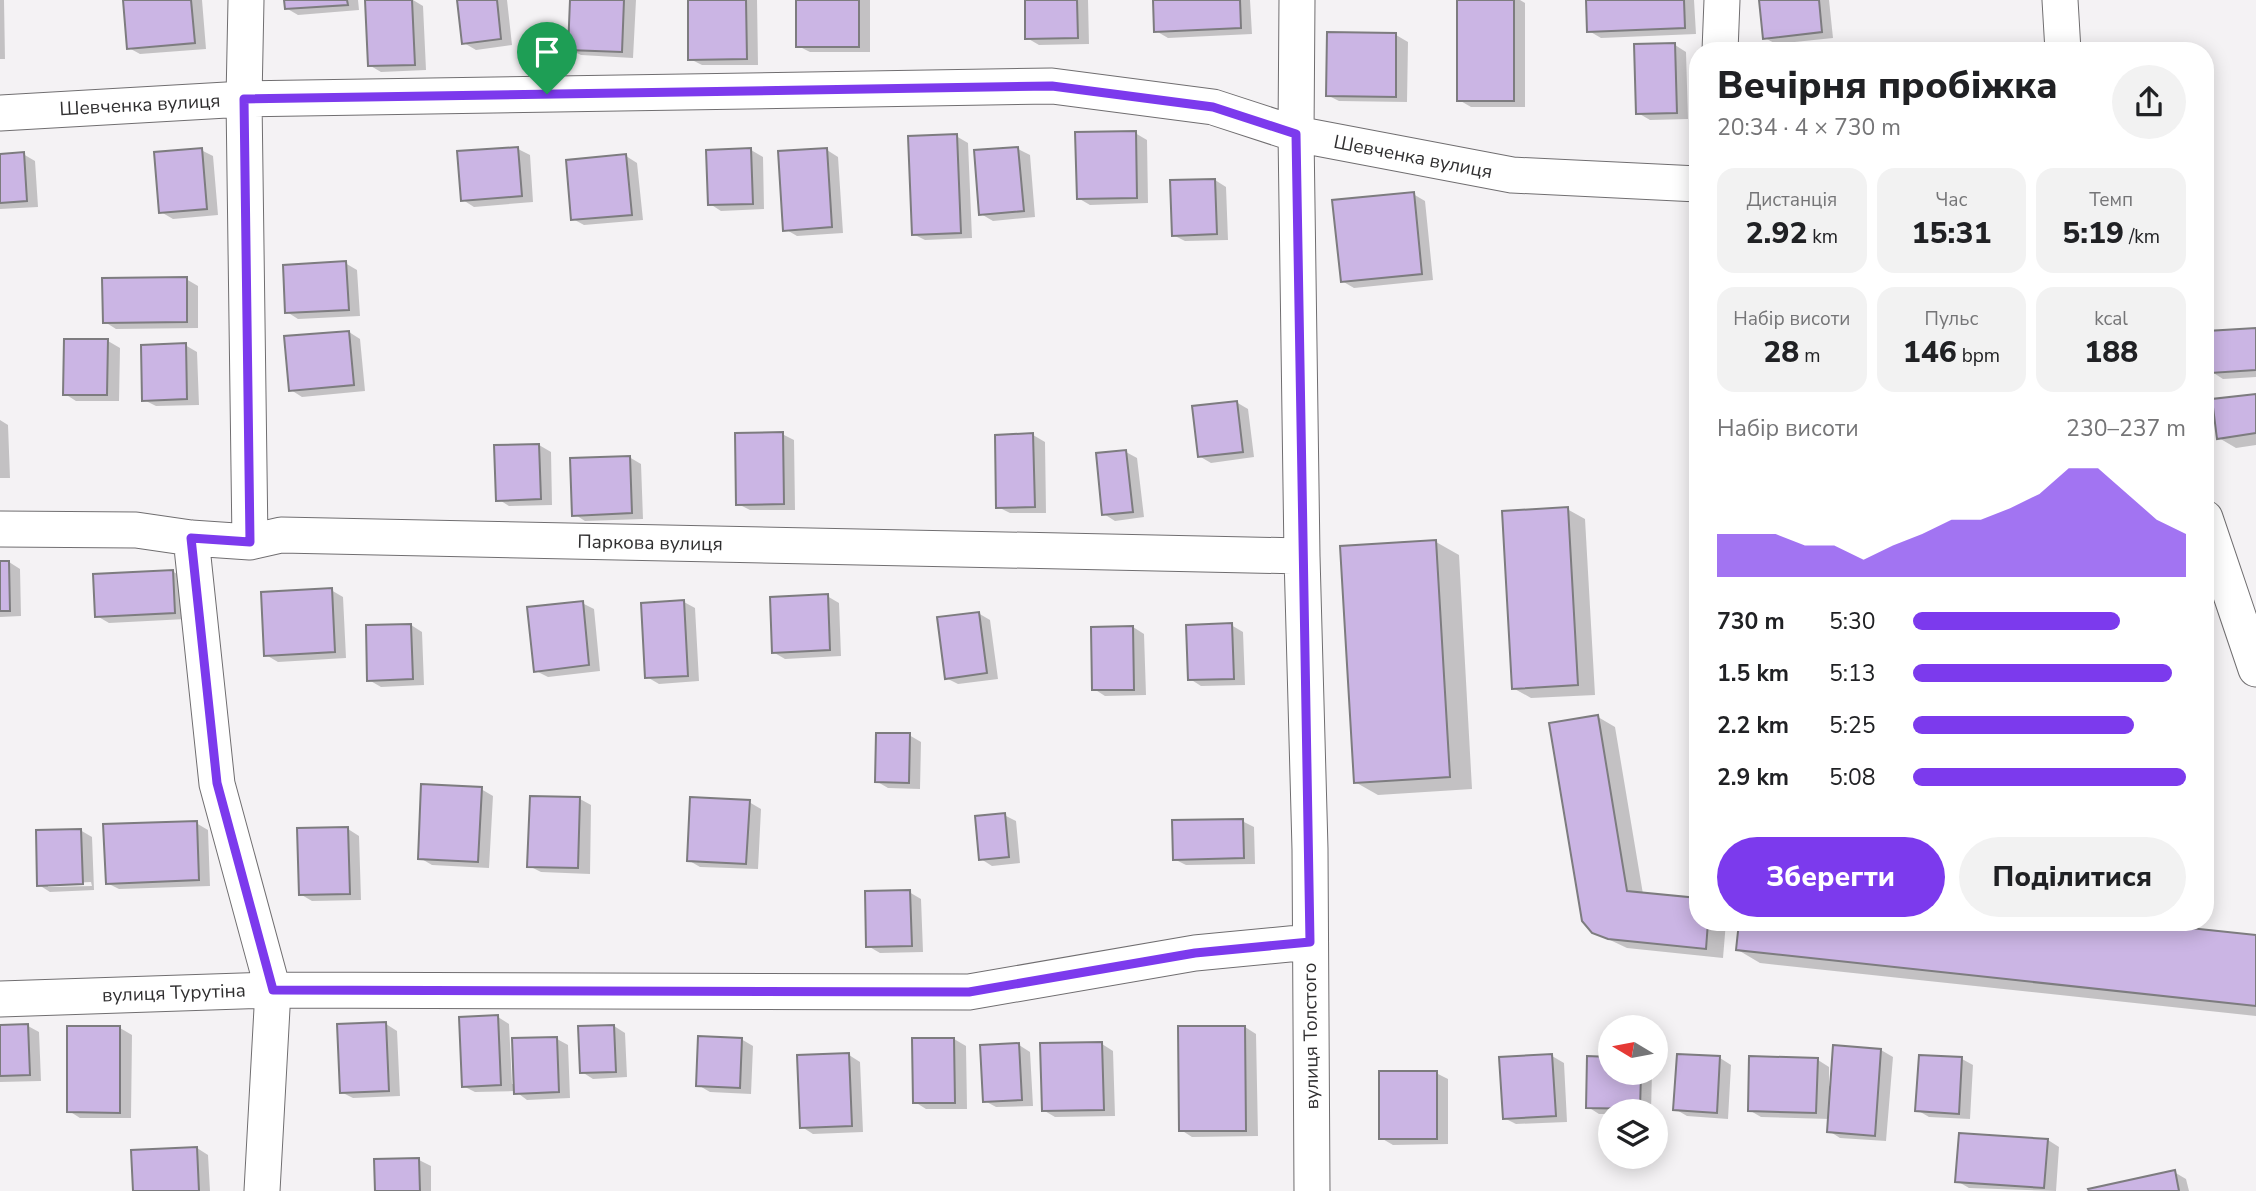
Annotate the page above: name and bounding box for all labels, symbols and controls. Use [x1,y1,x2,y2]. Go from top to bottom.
pin [517,22,577,94]
icon: arrive [528,33,566,71]
text: Вечірня пробіжка [1717,60,2058,111]
button: share [2112,65,2186,139]
street label: Шевченка вулиця [59,88,221,122]
text: 20:34 · 4 × 730 m [1717,112,1901,143]
street label: Шевченка вулиця [1331,129,1495,185]
text: Дистанція [1746,187,1837,213]
text: Час [1935,187,1968,213]
text: Темп [2089,187,2133,213]
text: 2.92 [1746,213,1807,254]
text: 15:31 [1912,213,1991,254]
text: 5:19 [2062,213,2124,254]
text: km [1807,224,1838,250]
text: /km [2124,224,2160,250]
text: Набір висоти [1733,306,1850,332]
text: Пульс [1925,306,1978,332]
text: kcal [2094,306,2128,332]
text: 28 [1763,332,1799,373]
text: 146 [1903,332,1957,373]
text: 188 [2084,332,2138,373]
text: m [1799,343,1820,369]
text: bpm [1957,343,2000,369]
text: Набір висоти [1717,413,1859,444]
text: 230–237 m [2066,413,2186,444]
street label: Паркова вулиця [577,529,723,557]
text: 730 m [1717,606,1785,637]
text: 5:30 [1829,606,1876,637]
text: 1.5 km [1717,658,1789,689]
text: 5:13 [1829,658,1876,689]
text: 2.2 km [1717,710,1789,741]
text: 5:25 [1829,710,1876,741]
text: 2.9 km [1717,762,1789,793]
text: 5:08 [1829,762,1876,793]
button: Зберегти [1717,837,1945,917]
button: Поділитися [1959,837,2186,917]
street label: вулиця Толстого [1297,962,1325,1110]
street label: вулиця Турутіна [102,977,246,1009]
north arrow [1598,1015,1668,1085]
map controls [1598,1015,1668,1169]
button: layers [1598,1099,1668,1169]

